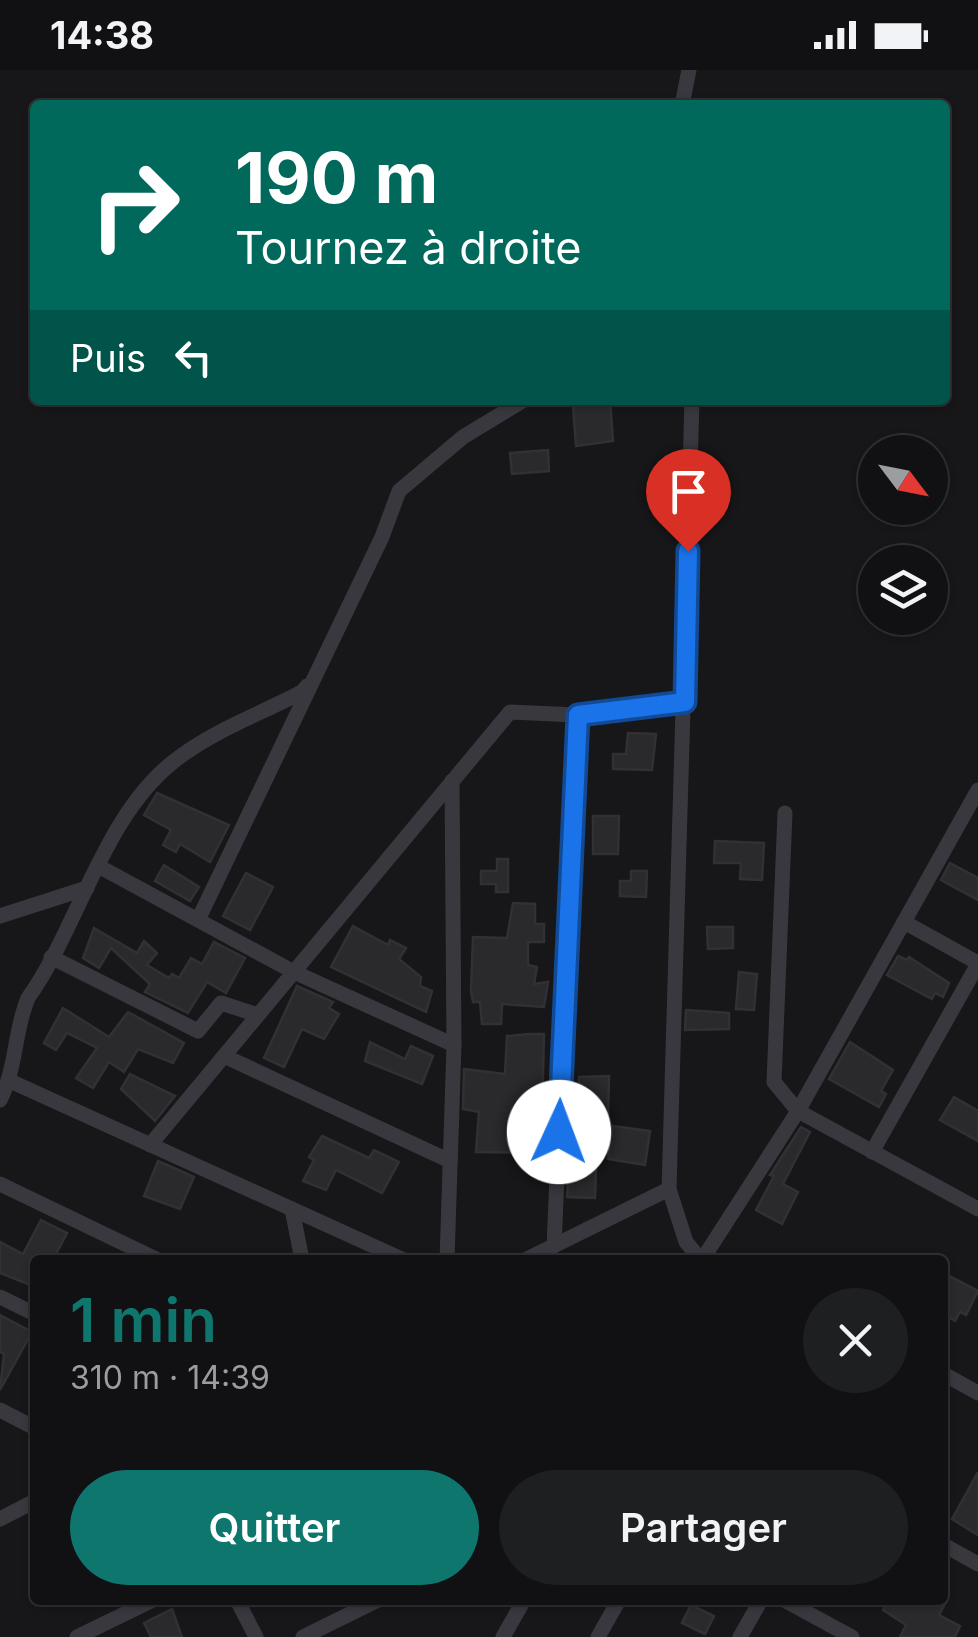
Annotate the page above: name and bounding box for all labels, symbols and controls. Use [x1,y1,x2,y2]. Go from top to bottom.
text: 14:38 [50,12,154,58]
text: 190 m [235,135,438,220]
icon: right [70,140,200,270]
text: Tournez à droite [235,220,582,275]
icon: left [166,330,221,385]
text: Puis [70,335,146,381]
north arrow [858,435,948,525]
map controls [858,435,948,635]
pin [646,449,731,552]
icon: arrive [661,464,716,519]
button: layers [858,545,948,635]
position arrow [507,1080,611,1184]
text: 1 min [70,1284,217,1356]
button: close [803,1288,908,1393]
text: 310 m · 14:39 [70,1358,270,1397]
button: Quitter [70,1470,479,1585]
button: Partager [499,1470,908,1585]

